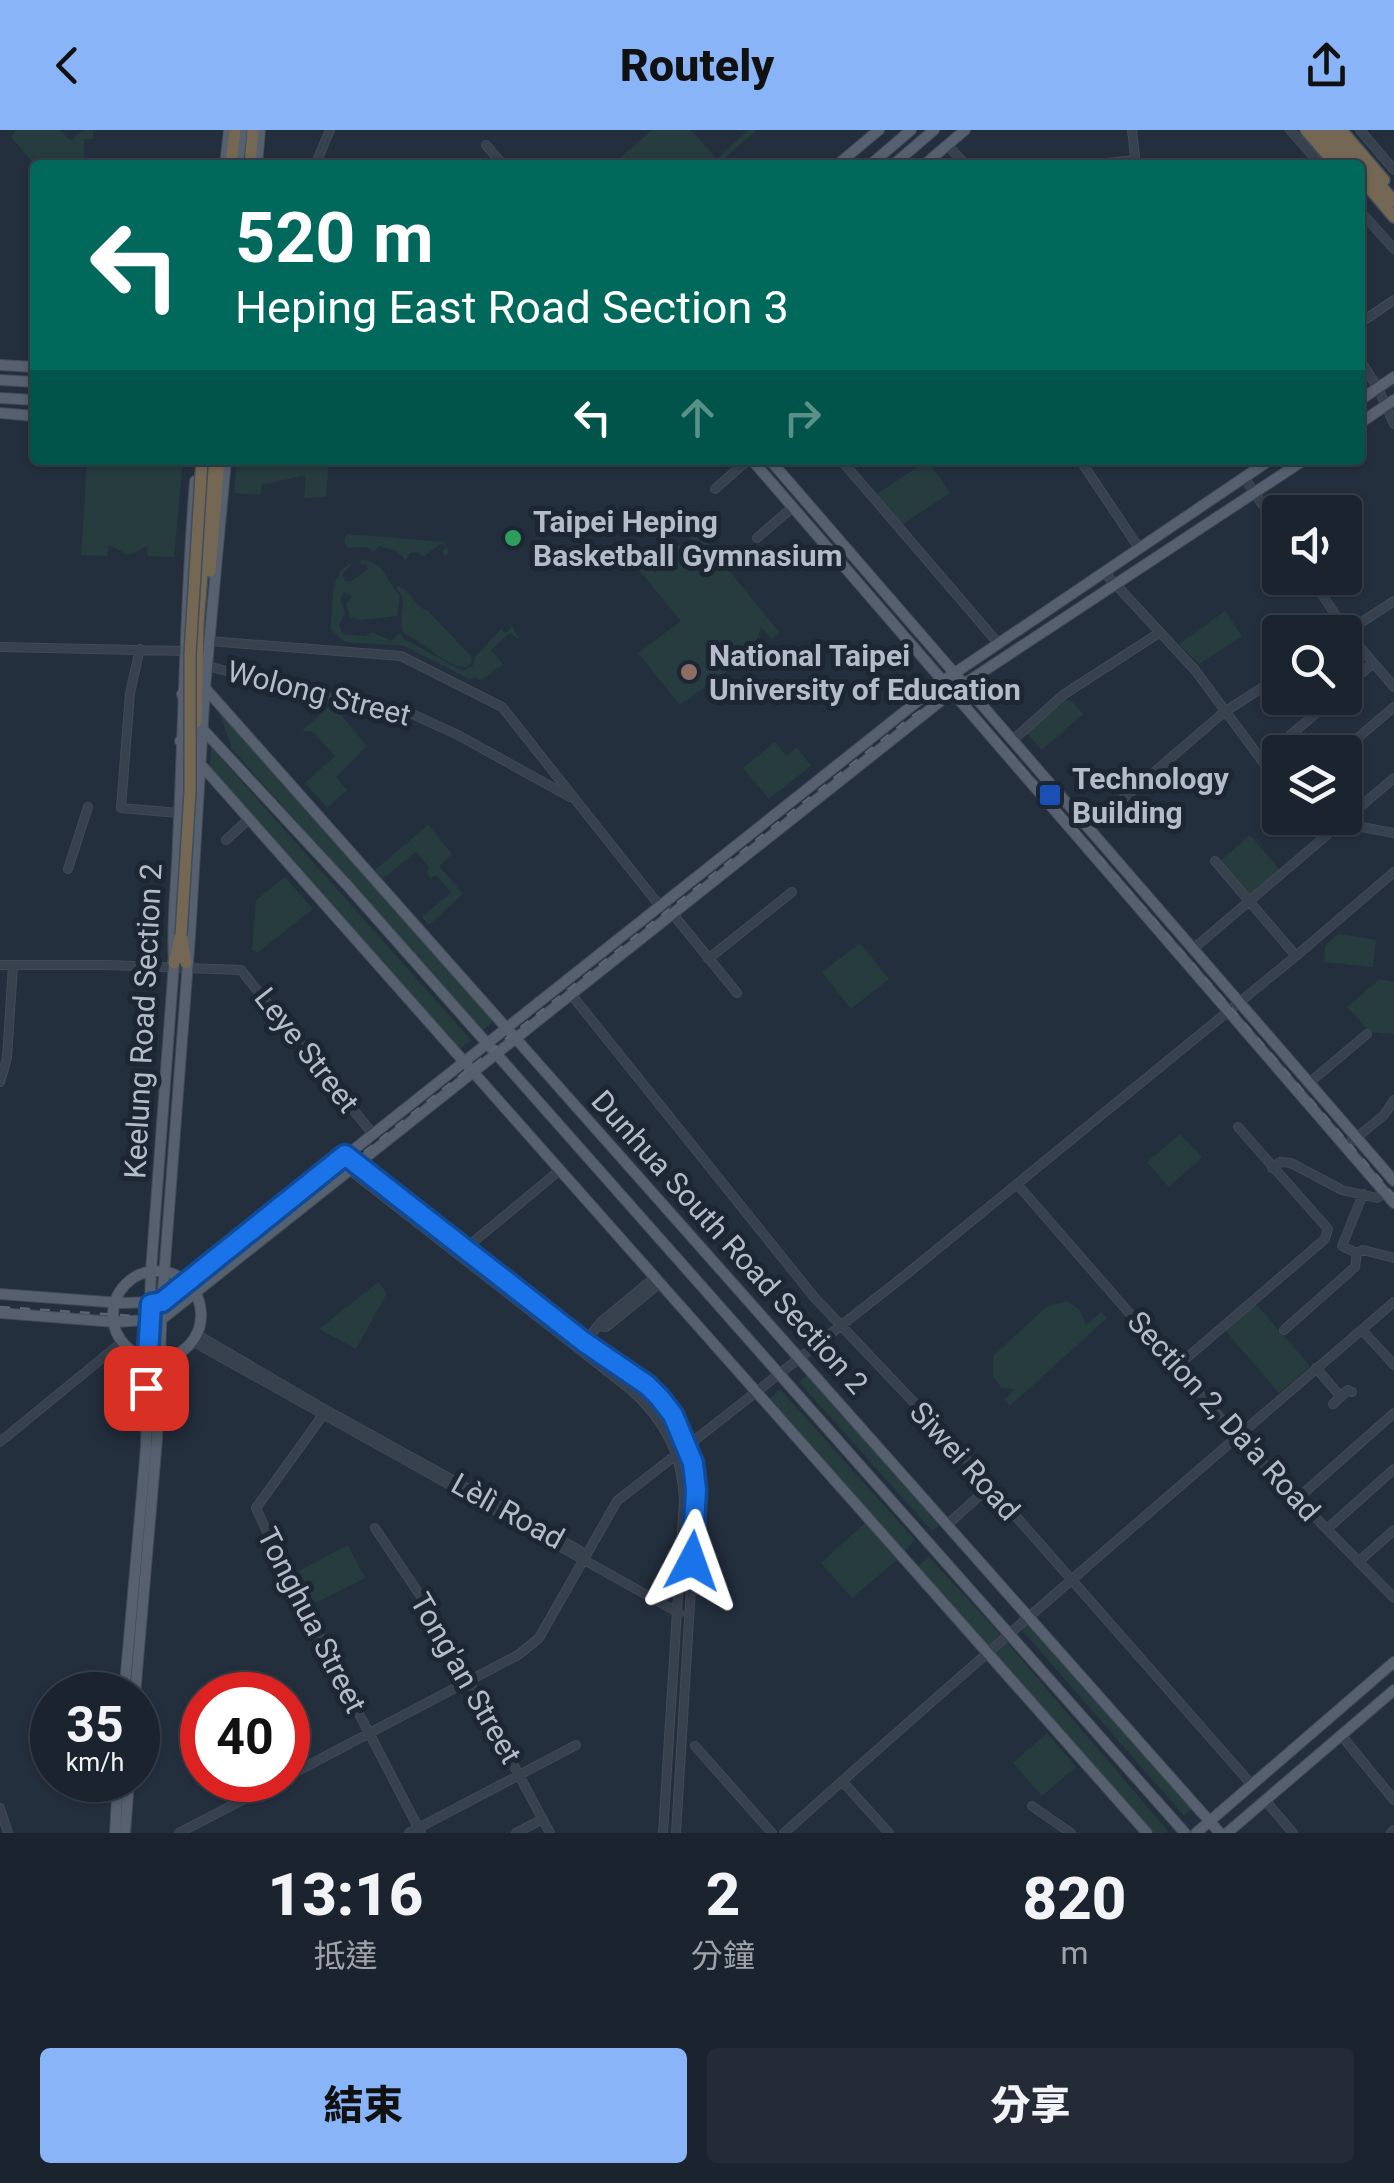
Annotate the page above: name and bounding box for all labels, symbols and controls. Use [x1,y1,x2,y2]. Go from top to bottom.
icon: back [40,38,95,93]
icon: share [1299,38,1354,93]
text: Routely [620,39,774,92]
text: 520 m [235,197,434,279]
icon: left [70,200,200,330]
text: Heping East Road Section 3 [235,281,789,334]
icon: left [565,390,620,445]
icon: ahead [670,390,725,445]
icon: right [775,390,830,445]
map controls [1262,495,1362,835]
button: sound [1262,495,1362,595]
place label: Taipei Heping Basketball Gymnasium [533,504,843,573]
marker: Taipei Heping Basketball Gymnasium [502,527,524,549]
button: search [1262,615,1362,715]
place label: National Taipei University of Education [709,638,1021,707]
street label: Wolong Street [224,653,414,733]
marker: National Taipei University of Education [678,661,700,683]
button: layers [1262,735,1362,835]
place label: Technology Building [1072,761,1230,830]
marker: Technology Building [1037,782,1063,808]
street label: Keelung Road Section 2 [117,862,169,1180]
street label: Leye Street [248,981,366,1119]
street label: Dunhua South Road Section 2 [585,1083,875,1401]
street label: Section 2, Da'a Road [1121,1304,1327,1528]
pin [104,1346,189,1431]
icon: arrive [119,1361,174,1416]
street label: Siwei Road [903,1395,1027,1527]
street label: Lèlì Road [446,1466,570,1556]
position arrow [640,1509,744,1613]
street label: Tonghua Street [250,1522,374,1718]
street label: Tong'an Street [403,1587,529,1769]
speed limit sign: 40 [180,1672,310,1802]
text: 35 [66,1696,124,1754]
text: km/h [66,1748,124,1777]
text: 13:16 [268,1859,423,1930]
text: 2 [706,1859,740,1930]
text: 820 [1023,1863,1126,1934]
text: m [1060,1934,1089,1972]
text: 抵達 [314,1937,378,1975]
text: 分鐘 [691,1937,755,1975]
button: 結束 [40,2048,687,2163]
button: 分享 [707,2048,1354,2163]

